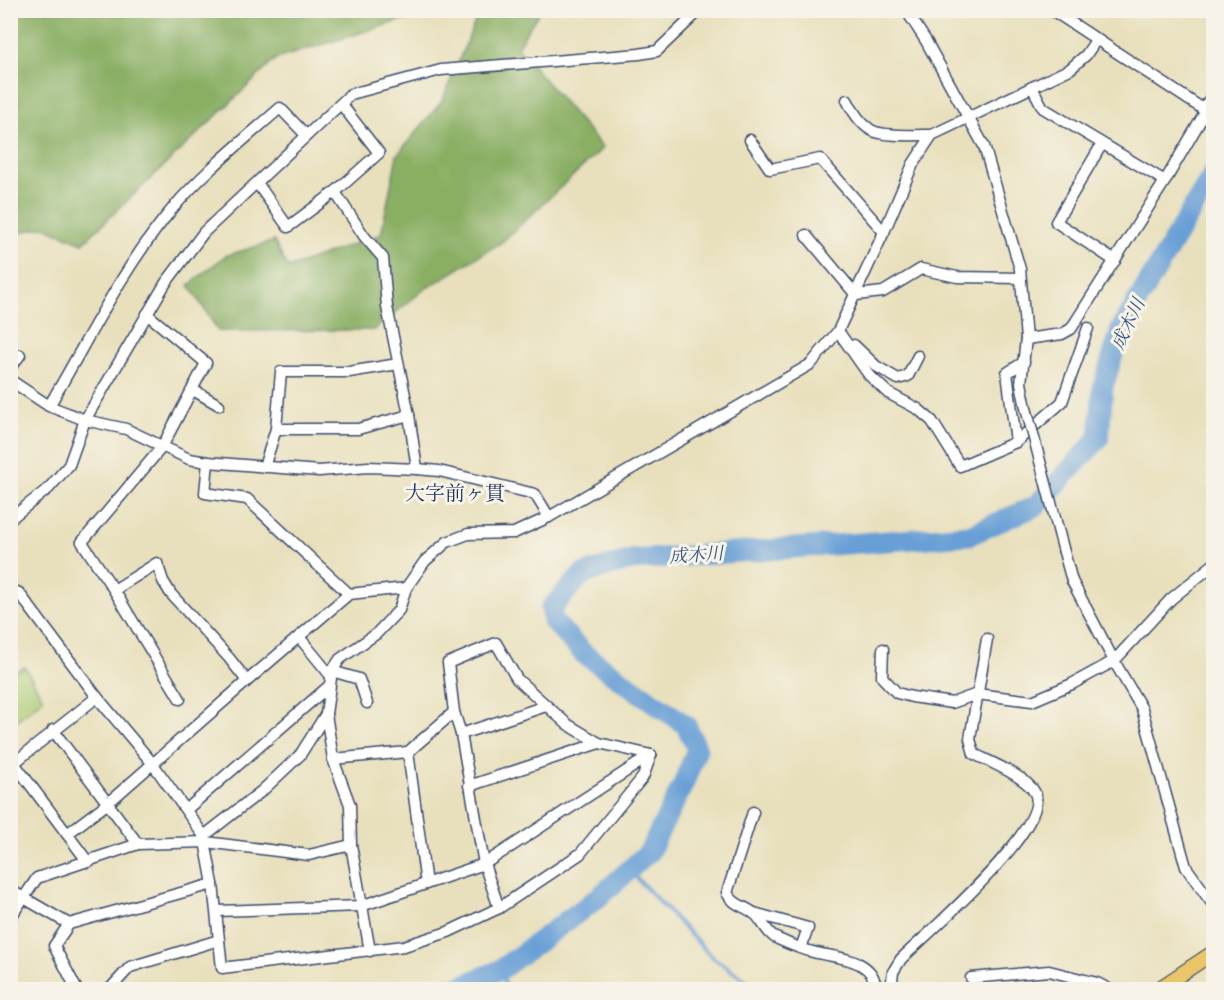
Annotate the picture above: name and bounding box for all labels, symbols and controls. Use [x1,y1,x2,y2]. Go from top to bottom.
water label: 成木川 [1107,293,1150,353]
district label: 大字前ヶ貫 [405,481,505,505]
water label: 成木川 [668,542,726,568]

